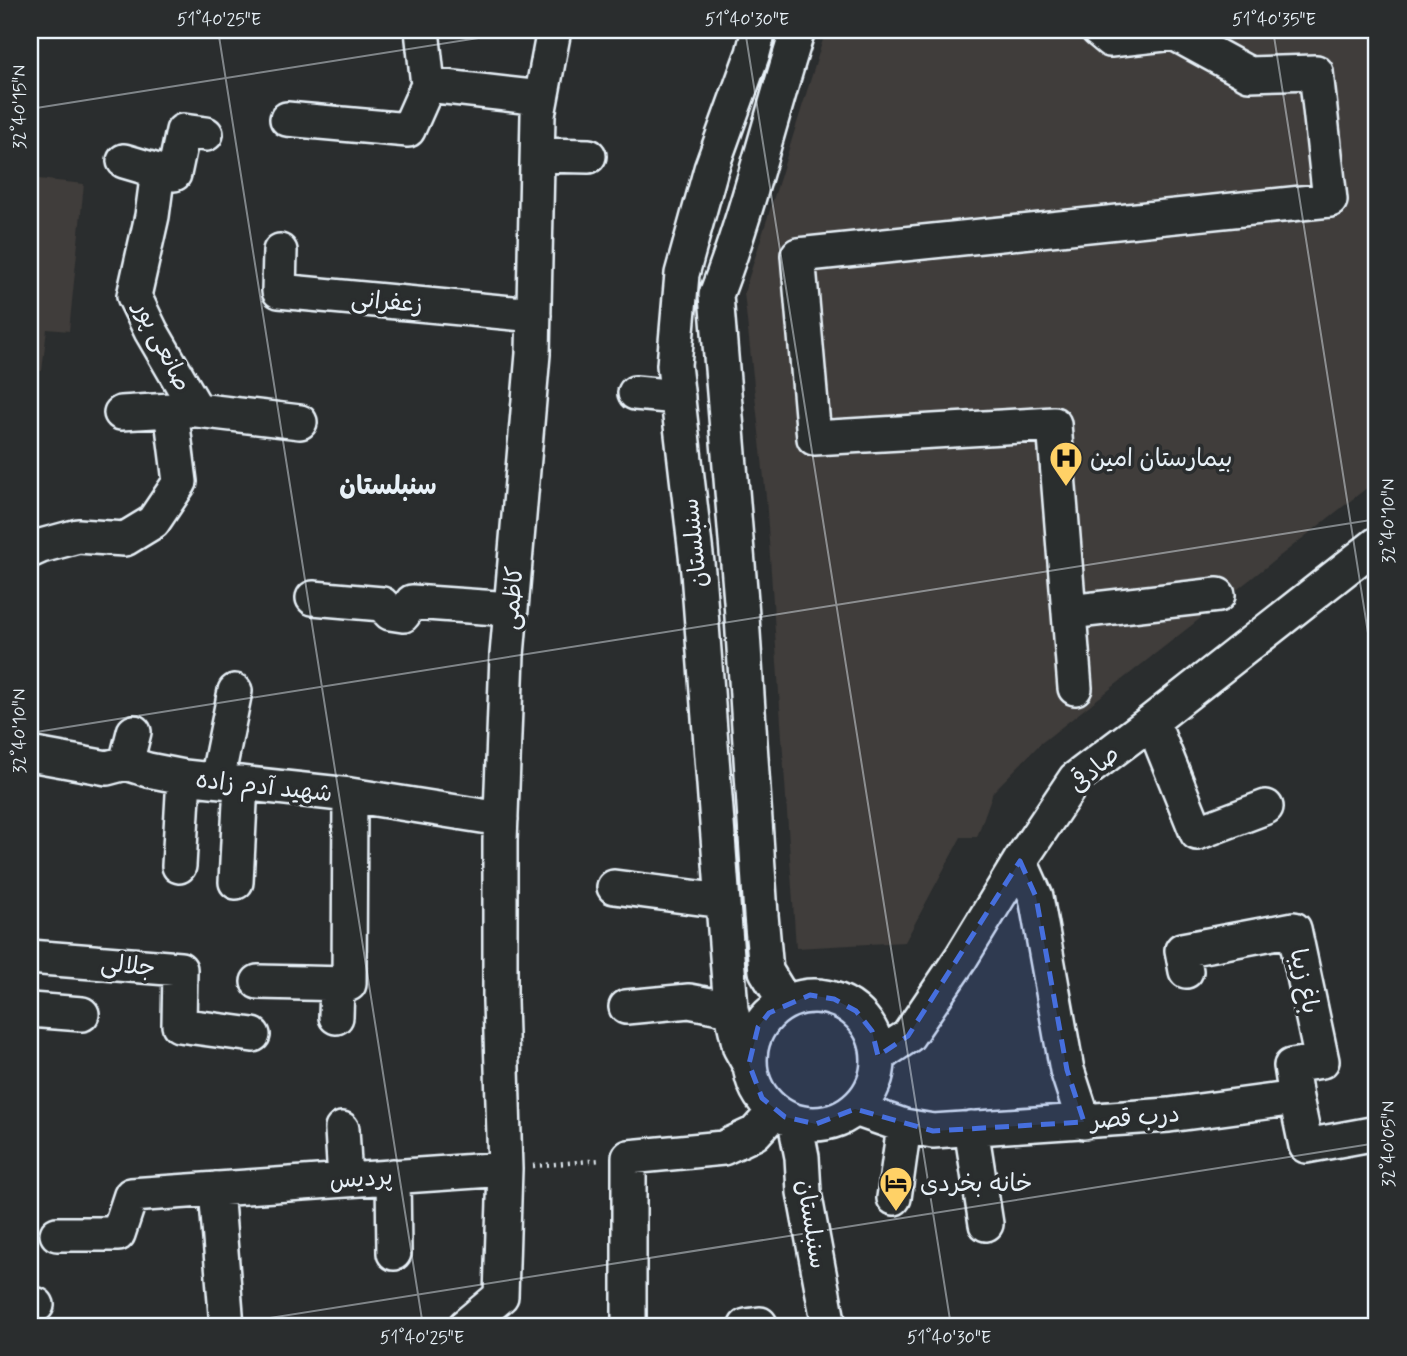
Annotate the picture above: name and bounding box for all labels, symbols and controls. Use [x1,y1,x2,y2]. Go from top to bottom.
text: 51°40'25"E [177,8,261,32]
text: 51°40'30"E [705,8,789,32]
text: 51°40'35"E [1232,8,1316,32]
text: 32°40'15"N [8,65,32,149]
street label: زعفرانی [350,284,424,321]
street label: صانعی پور [125,295,197,397]
hospital icon: بیمارستان امین [1047,439,1085,488]
place label: بیمارستان امین [1090,444,1232,475]
district label: سنبلستان [339,470,437,504]
text: 32°40'10"N [1377,478,1401,564]
street label: سنبلستان [675,497,716,589]
street label: کاظمی [495,565,532,631]
text: 32°40'10"N [8,688,32,774]
street label: صادقی [1063,739,1127,801]
street label: شهید آدم زاده [194,765,334,811]
street label: باغ زیبا [1282,946,1326,1017]
street label: جلالی [99,949,156,984]
street label: درب قصر [1087,1099,1181,1138]
text: 32°40'05"N [1377,1101,1401,1187]
street label: پردیس [328,1162,394,1197]
hotel icon: خانه بخردی [877,1164,915,1213]
place label: خانه بخردی [920,1169,1032,1200]
street label: سنبلستان [788,1177,833,1271]
text: 51°40'25"E [380,1326,464,1350]
text: 51°40'30"E [907,1326,991,1350]

